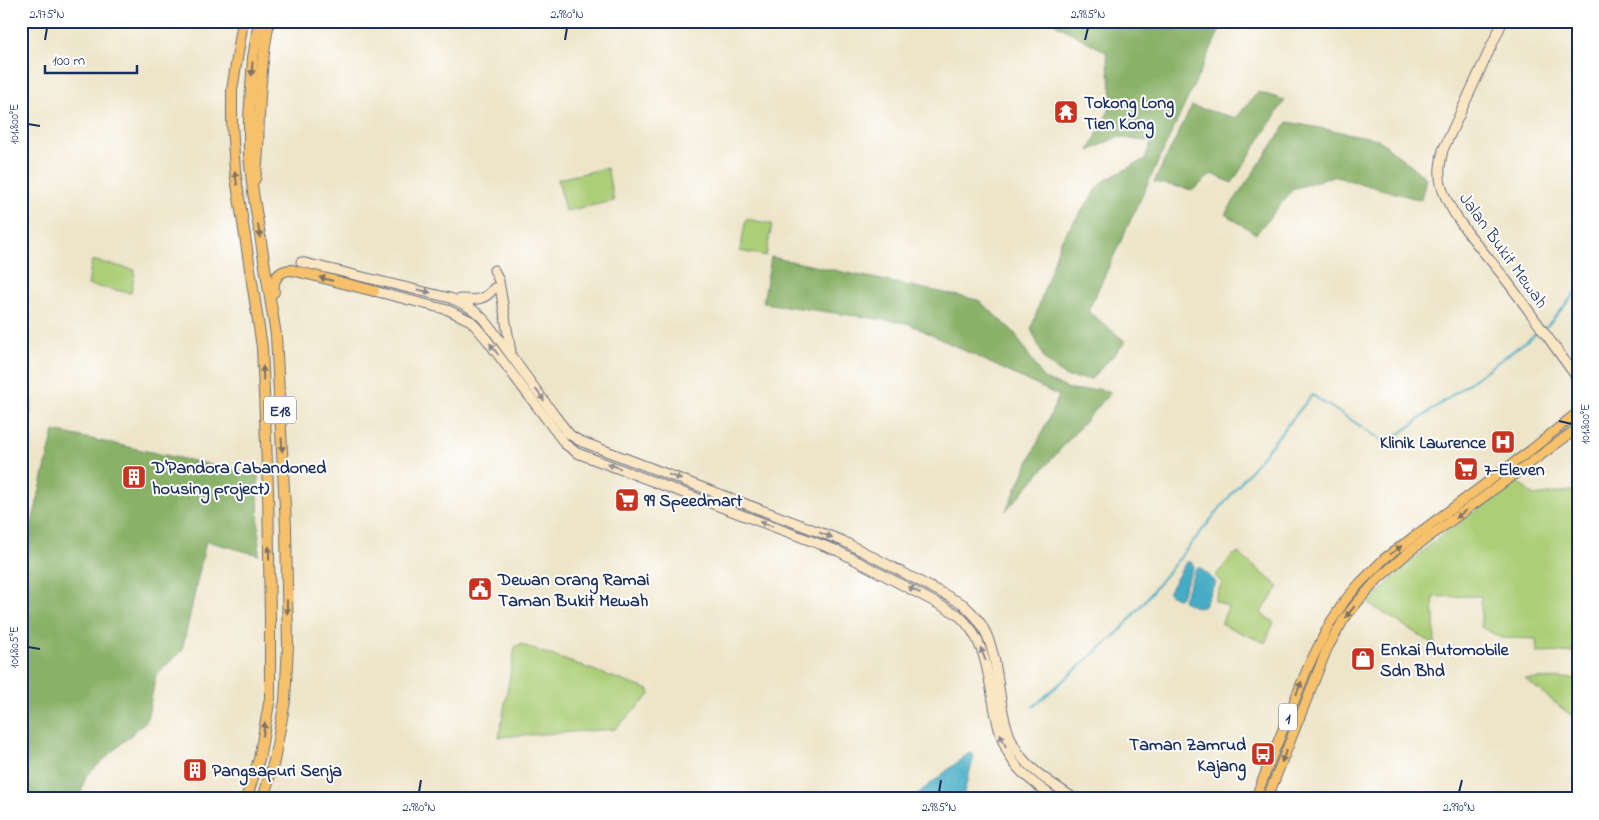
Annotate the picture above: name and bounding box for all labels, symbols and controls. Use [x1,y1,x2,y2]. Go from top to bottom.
text: 2.975°N [29,6,65,24]
text: 2.980°N [550,6,584,24]
text: 2.985°N [1071,6,1105,24]
scale bar [45,42,138,74]
text: 100 m [52,50,85,72]
one-way arrow [248,62,256,78]
place label: Tokong Long Tien Kong [1084,91,1174,139]
temple icon: Tokong Long Tien Kong [1053,99,1079,125]
text: 101.800°E [6,104,24,144]
one-way arrow [232,170,240,186]
street label: Jalan Bukit Mewah [1451,188,1553,315]
one-way arrow [256,223,264,239]
one-way arrow [319,274,334,282]
one-way arrow [416,287,431,295]
one-way arrow [489,342,499,356]
one-way arrow [259,365,267,381]
one-way arrow [535,388,545,402]
road number: E18 [264,396,296,424]
text: 101.800°E [1577,404,1595,444]
hospital icon: Klinik Lawrence [1490,429,1516,455]
place label: Klinik Lawrence [1380,431,1487,457]
one-way arrow [278,437,286,453]
place label: D'Pandora (abandoned housing project) [151,456,327,504]
supermarket icon: 7-Eleven [1453,456,1479,482]
place label: 7-Eleven [1484,458,1545,484]
one-way arrow [606,462,621,470]
building icon: D'Pandora (abandoned housing project) [121,464,147,490]
one-way arrow [667,474,682,481]
supermarket icon: 99 Speedmart [614,487,640,513]
place label: 99 Speedmart [643,489,743,515]
one-way arrow [1454,509,1468,519]
one-way arrow [758,520,773,528]
one-way arrow [819,532,834,539]
one-way arrow [265,545,273,561]
one-way arrow [1389,545,1403,555]
place label: Dewan Orang Ramai Taman Bukit Mewah [497,568,649,615]
public building icon: Dewan Orang Ramai Taman Bukit Mewah [467,576,493,602]
one-way arrow [907,586,921,594]
one-way arrow [283,599,291,615]
one-way arrow [1345,605,1355,619]
text: 101.805°E [6,626,24,668]
place label: Enkai Automobile Sdn Bhd [1380,638,1509,685]
one-way arrow [979,646,987,661]
shop icon: Enkai Automobile Sdn Bhd [1350,646,1376,672]
one-way arrow [1296,681,1303,696]
road number: 1 [1279,704,1297,730]
one-way arrow [261,720,269,736]
one-way arrow [998,733,1006,747]
place label: Taman Zamrud Kajang [1129,733,1247,781]
bus stop icon: Taman Zamrud Kajang [1250,741,1276,767]
one-way arrow [1280,749,1288,764]
building icon: Pangsapuri Senja [182,757,208,783]
place label: Pangsapuri Senja [212,759,342,786]
text: 2.980°N [402,799,436,817]
text: 2.985°N [922,799,956,817]
text: 2.990°N [1443,799,1475,817]

